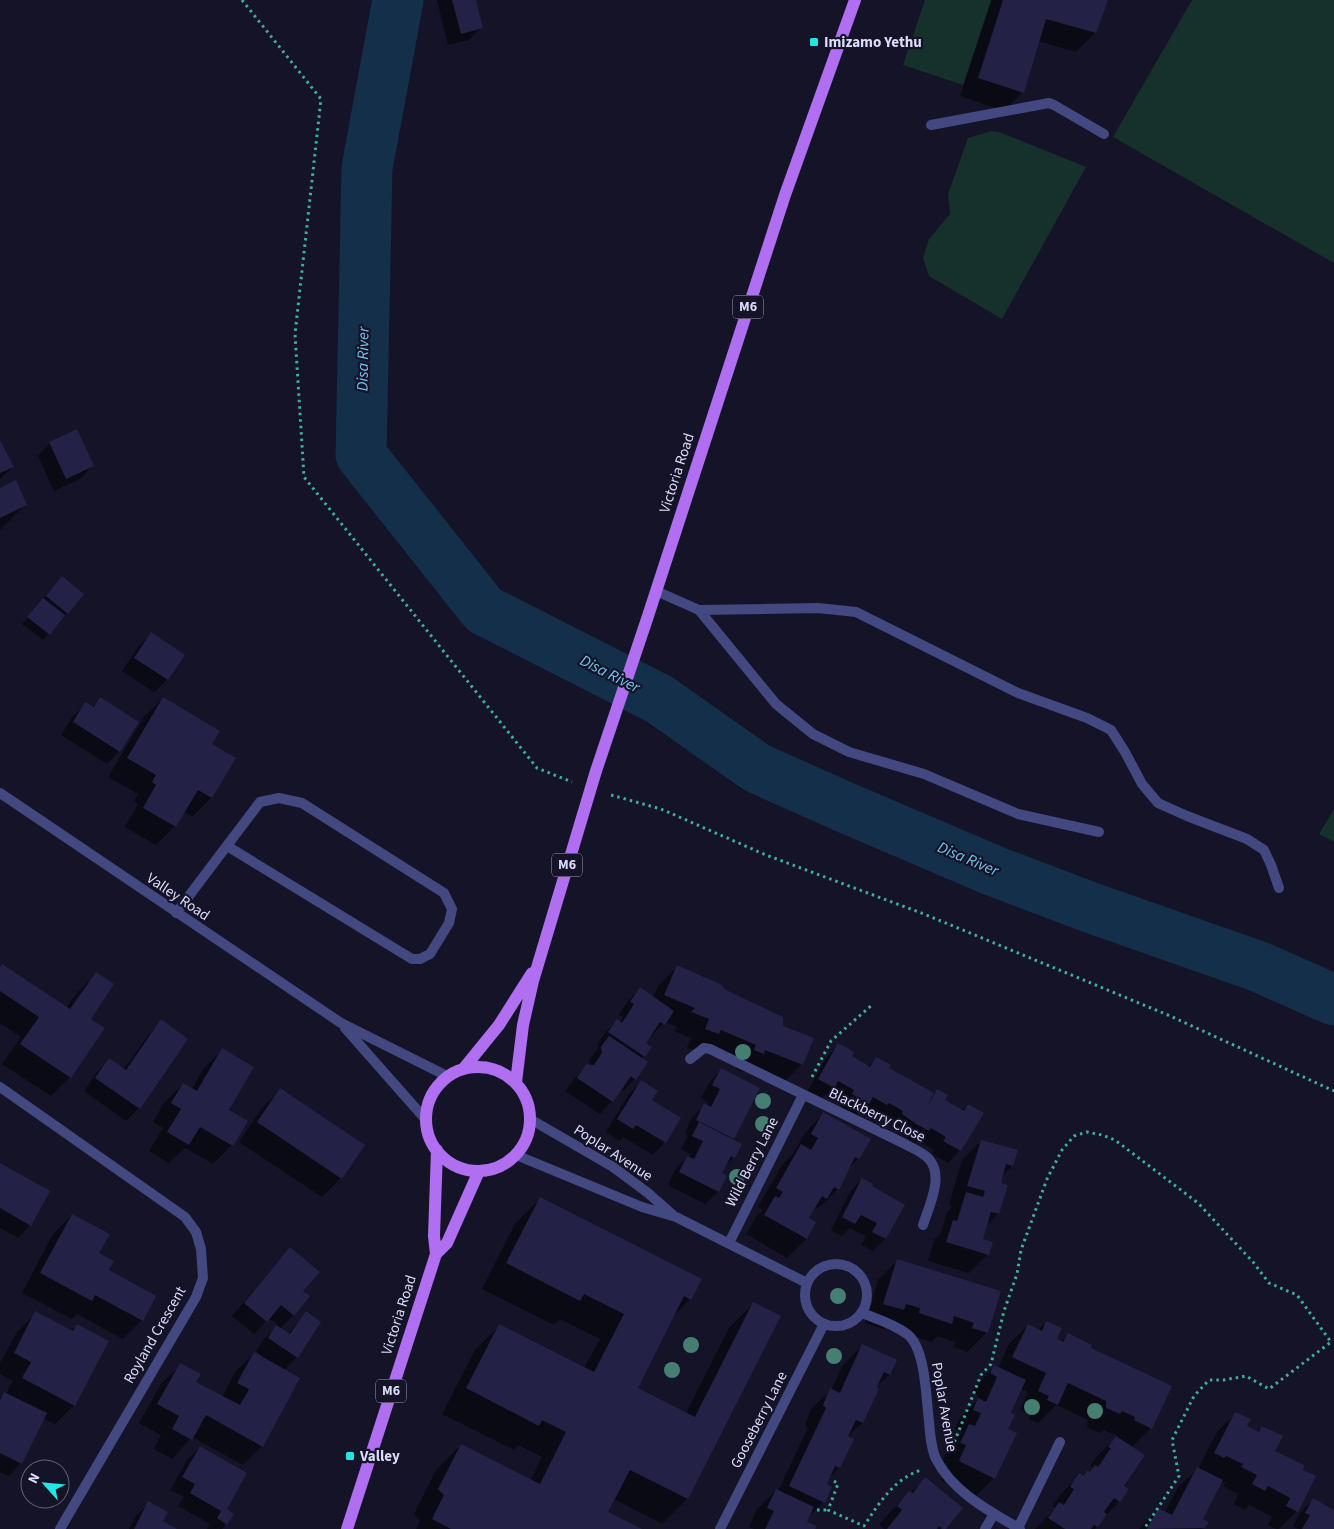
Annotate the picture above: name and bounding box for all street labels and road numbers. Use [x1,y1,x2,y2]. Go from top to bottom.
road number: M6 [733,296,763,318]
street label: Victoria Road [654,430,700,516]
road number: M6 [552,854,582,876]
street label: Valley Road [142,868,214,926]
street label: Blackberry Close [825,1083,929,1147]
street label: Wild Berry Lane [720,1113,784,1211]
street label: Poplar Avenue [569,1120,657,1186]
street label: Victoria Road [376,1272,422,1358]
street label: Royland Crescent [119,1283,191,1387]
street label: Poplar Avenue [926,1361,962,1453]
street label: Gooseberry Lane [726,1368,792,1472]
road number: M6 [376,1380,406,1402]

